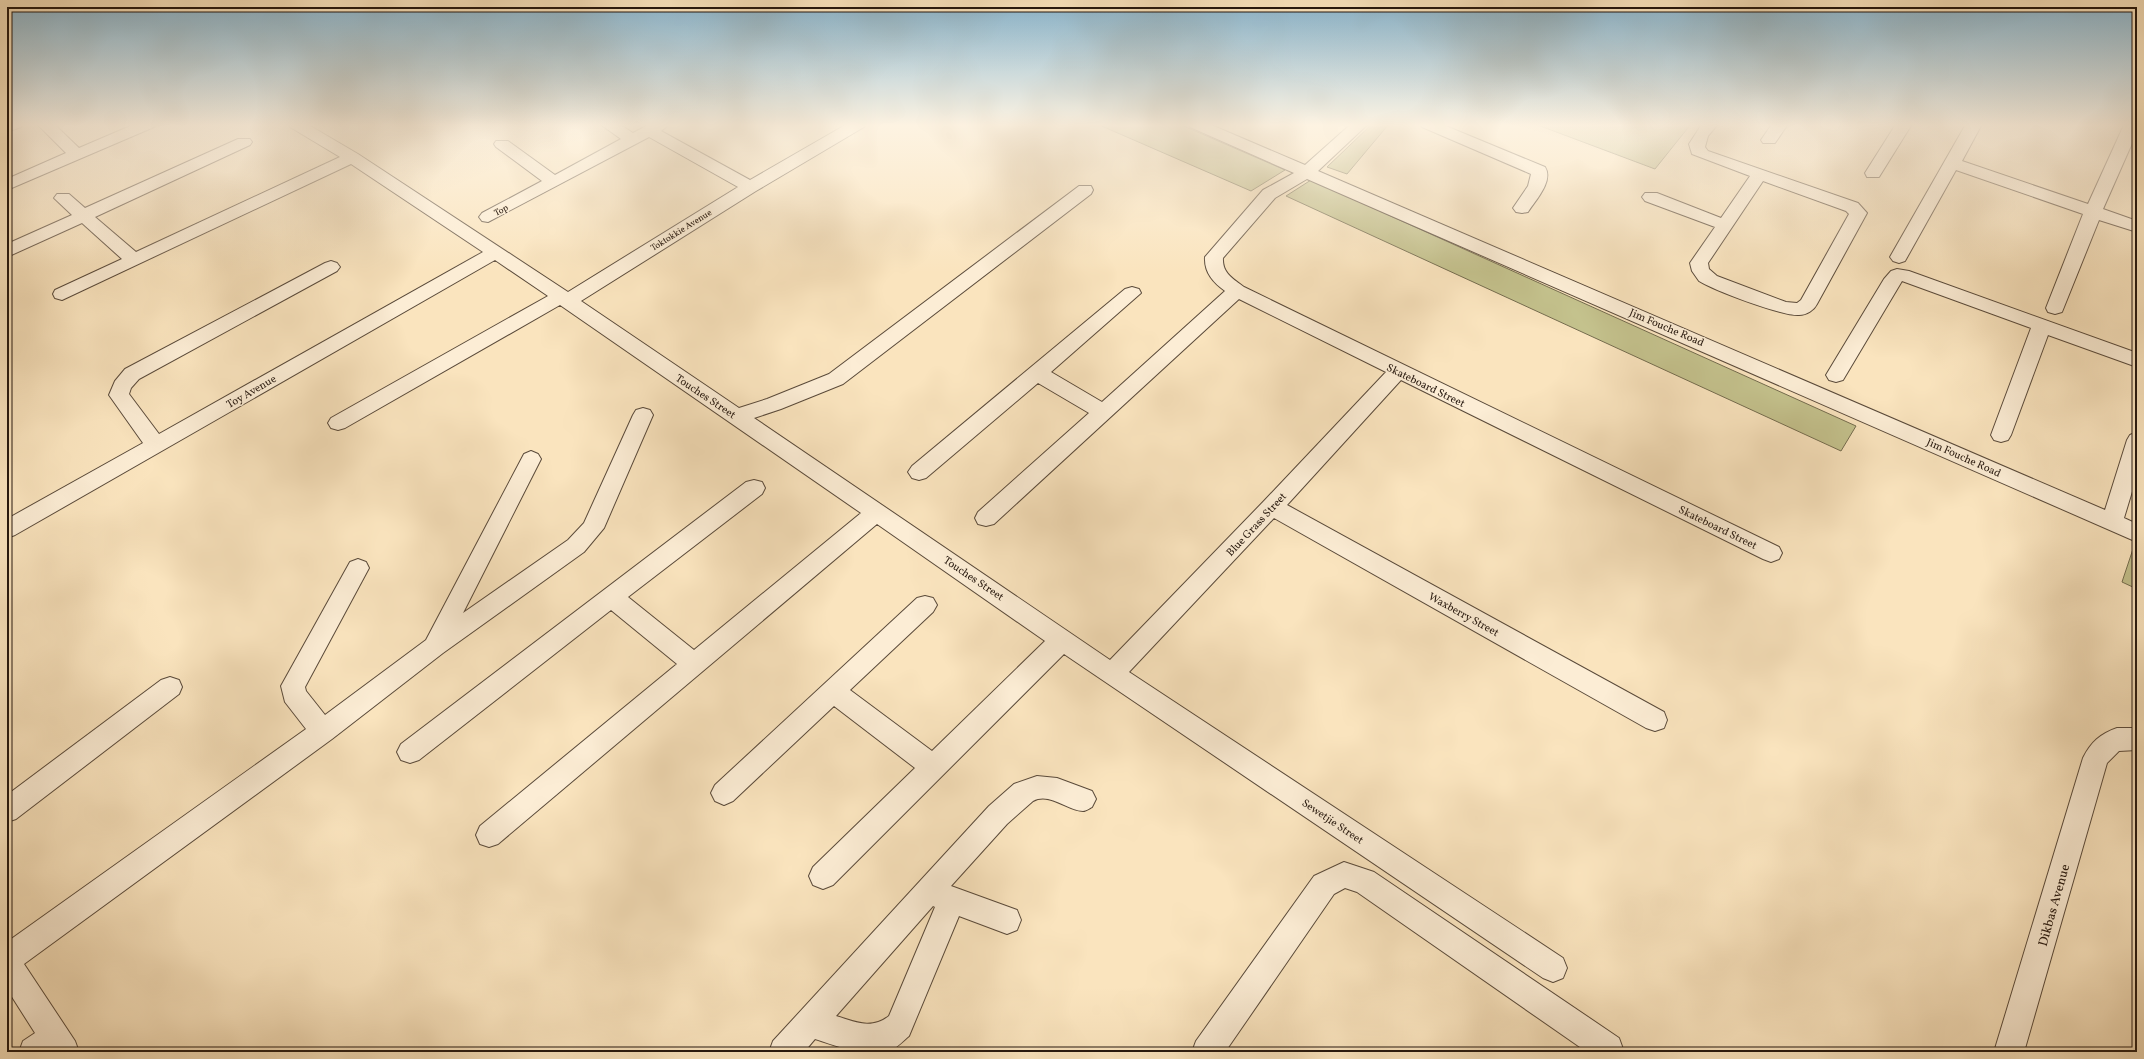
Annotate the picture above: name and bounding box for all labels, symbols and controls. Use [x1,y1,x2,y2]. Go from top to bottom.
street label: Top [492,201,511,220]
street label: Toktokkie Avenue [648,206,714,254]
street label: Jim Fouche Road [1627,306,1706,351]
street label: Skateboard Street [1384,361,1467,412]
street label: Touches Street [672,371,738,423]
street label: Toy Avenue [224,372,279,413]
street label: Jim Fouche Road [1924,435,2003,481]
street label: Blue Grass Street [1224,490,1291,560]
street label: Skateboard Street [1676,503,1759,554]
street label: Touches Street [940,553,1006,605]
street label: Waxberry Street [1425,590,1501,641]
street label: Sewetjie Street [1298,796,1366,848]
street label: Dikbas Avenue [2035,862,2075,949]

